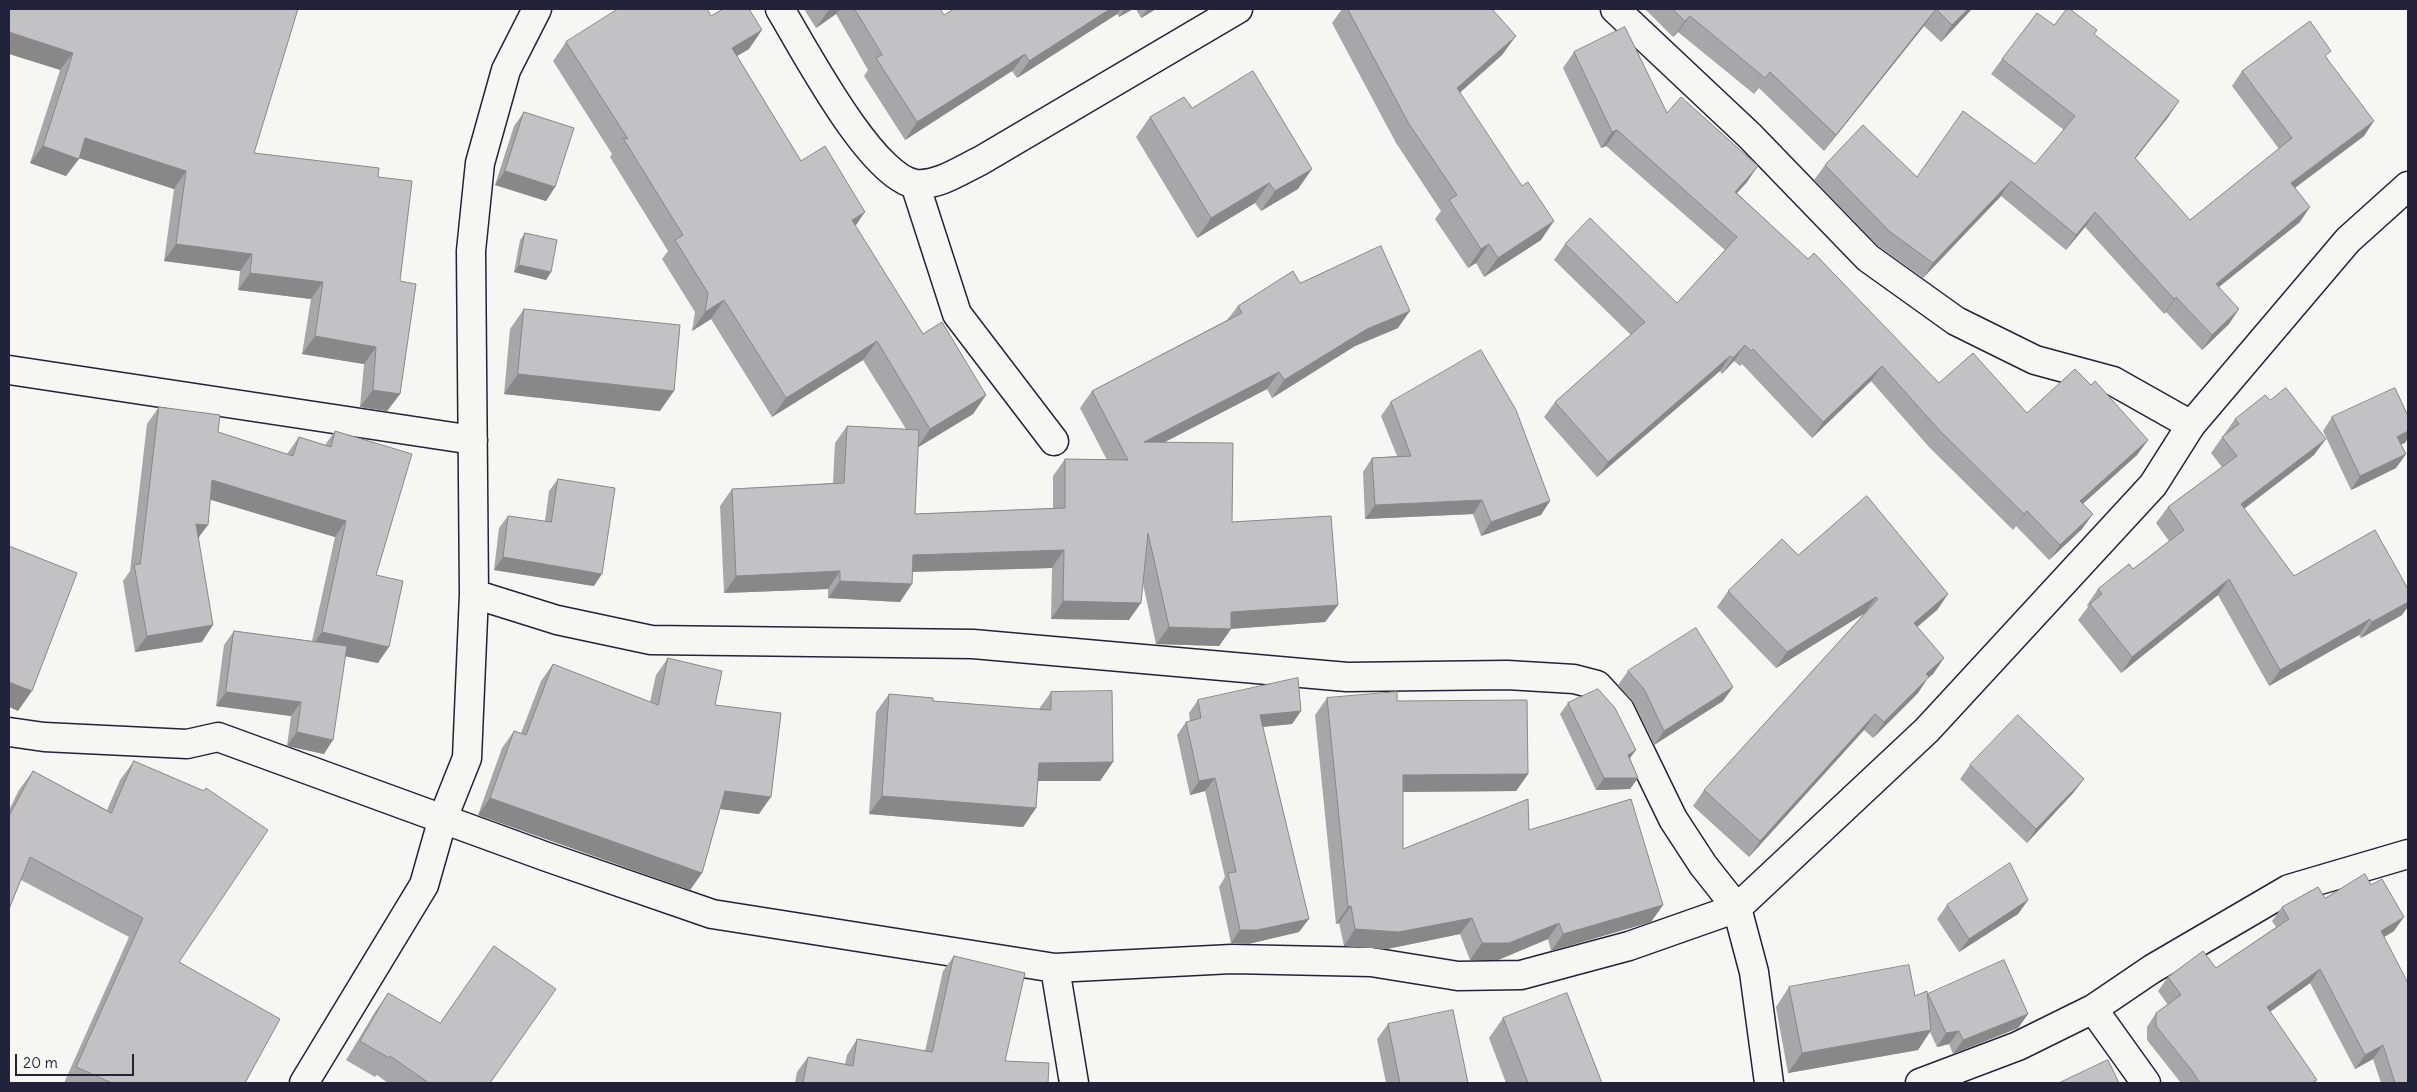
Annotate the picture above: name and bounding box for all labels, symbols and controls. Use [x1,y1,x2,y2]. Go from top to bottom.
scale bar [18,1044,136,1076]
text: 20 m [23,1053,58,1072]

